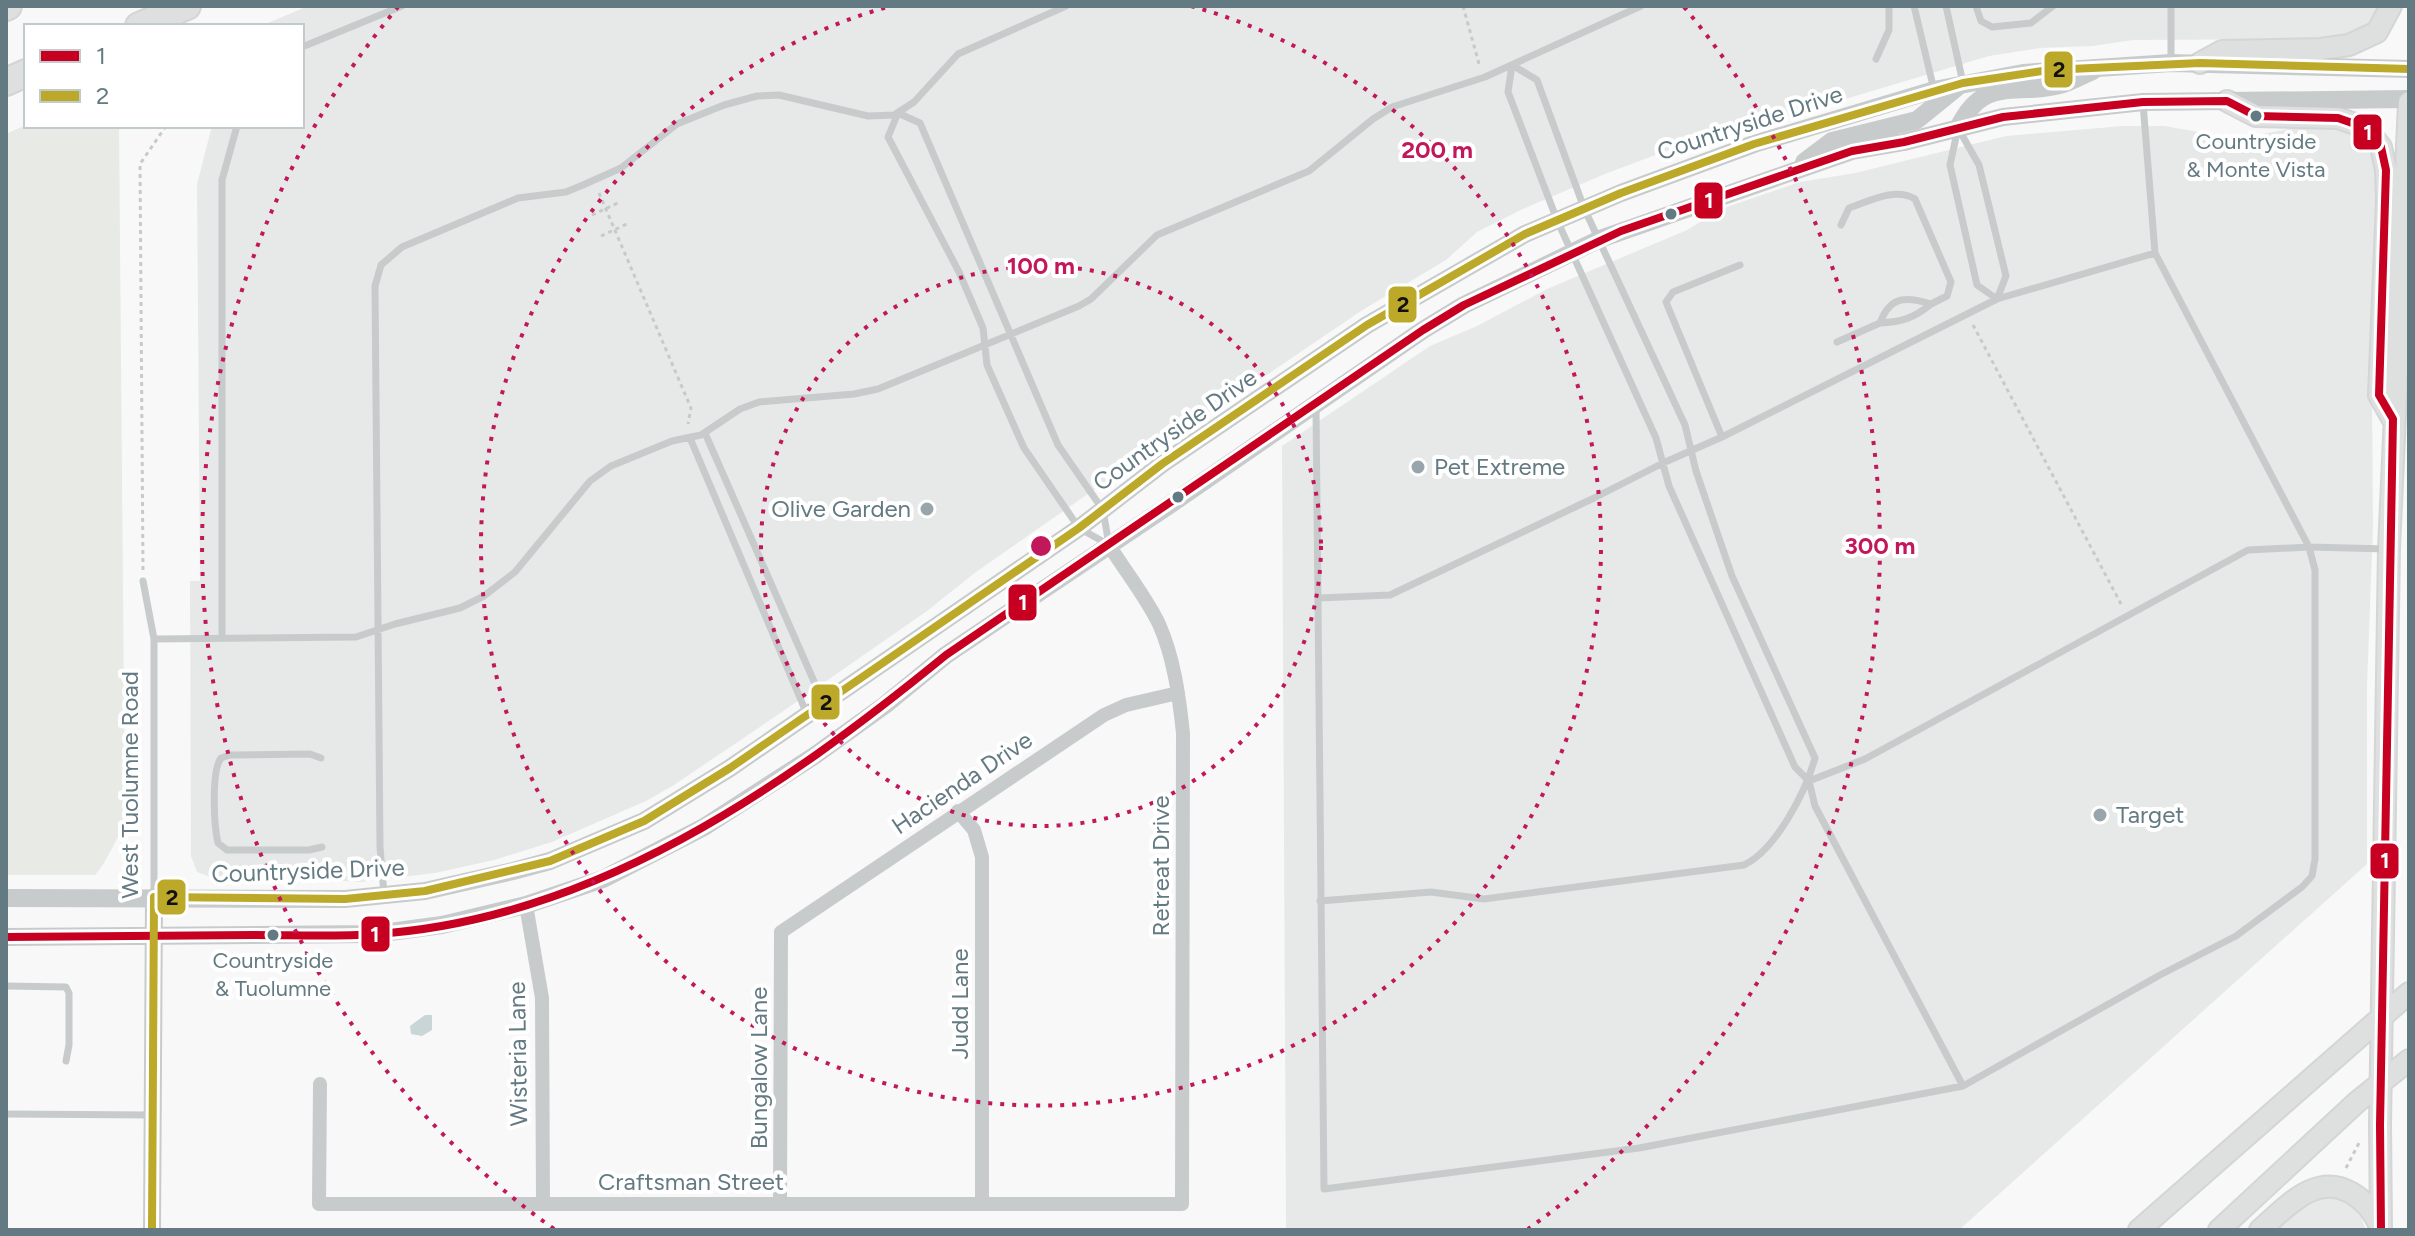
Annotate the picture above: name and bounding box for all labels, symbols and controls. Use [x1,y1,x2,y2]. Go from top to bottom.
legend [24,24,304,128]
text: 1 [96,41,106,70]
line badge: 2 [2043,50,2074,89]
text: 2 [2053,56,2065,83]
street label: Countryside Drive [1654,79,1846,166]
text: 2 [96,81,109,110]
marker: Countryside & Monte Vista [2248,108,2264,124]
line badge: 1 [2352,113,2383,151]
text: 1 [2363,119,2373,146]
place label: Countryside & Monte Vista [2186,128,2326,183]
text: 200 m [1401,135,1473,164]
line badge: 1 [1693,181,1724,220]
text: 1 [1704,187,1714,214]
unlabelled marker [1663,206,1679,222]
text: 100 m [1007,251,1075,280]
line badge: 2 [1387,285,1418,324]
text: 2 [1397,291,1409,318]
street label: Countryside Drive [1087,362,1262,497]
place label: Pet Extreme [1434,452,1565,481]
marker: Pet Extreme [1409,458,1427,476]
unlabelled marker [1170,489,1186,505]
place label: Olive Garden [771,494,911,523]
marker: Olive Garden [918,500,936,518]
text: 300 m [1844,531,1916,560]
centre of rings [1027,532,1055,560]
line badge: 1 [1007,583,1038,622]
text: 1 [1018,589,1028,616]
street label: West Tuolumne Road [115,671,144,899]
line badge: 2 [810,683,841,721]
text: 2 [820,689,832,716]
street label: Hacienda Drive [886,725,1037,840]
street label: Retreat Drive [1146,795,1175,937]
place label: Target [2116,800,2184,829]
marker: Target [2091,806,2109,824]
line badge: 1 [2369,842,2400,880]
text: 1 [2380,847,2390,874]
street label: Countryside Drive [211,853,405,888]
line badge: 2 [156,878,187,916]
text: 2 [166,884,178,911]
line badge: 1 [360,915,391,953]
text: 1 [370,921,380,948]
marker: Countryside & Tuolumne [265,927,281,943]
place label: Countryside & Tuolumne [213,947,333,1002]
street label: Judd Lane [945,948,974,1060]
street label: Wisteria Lane [502,981,533,1127]
street label: Bungalow Lane [744,987,773,1149]
street label: Craftsman Street [598,1167,784,1196]

